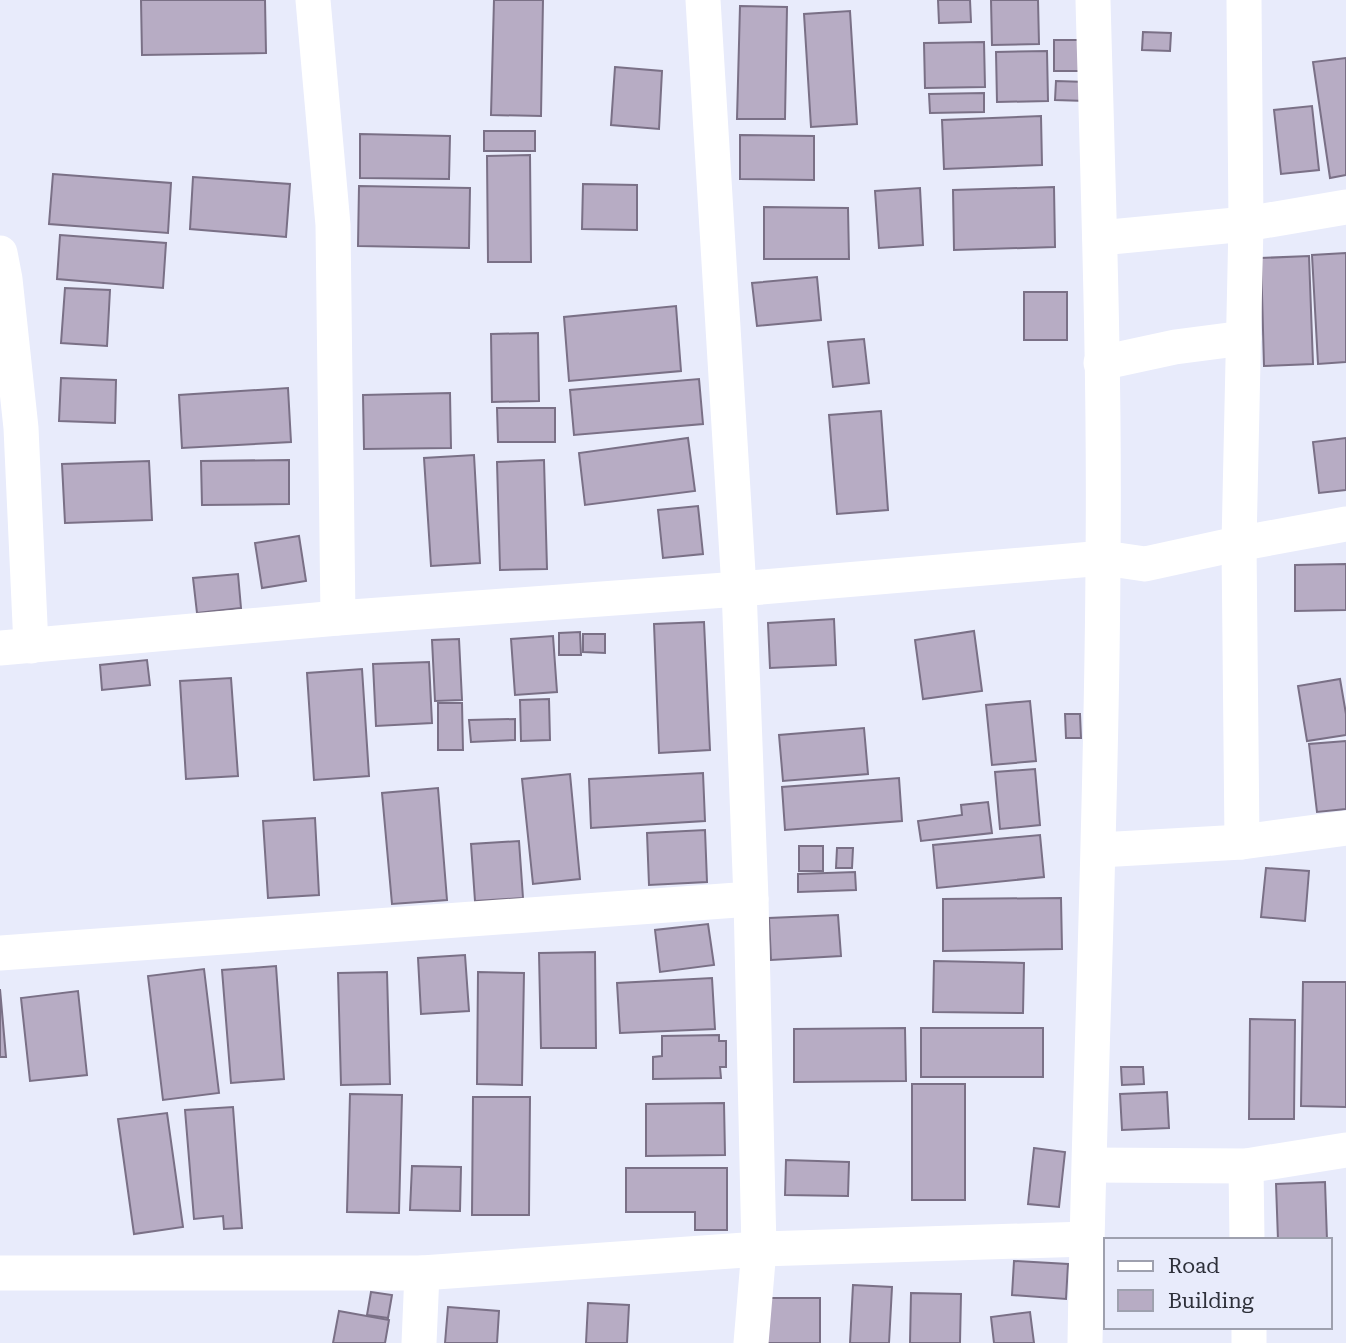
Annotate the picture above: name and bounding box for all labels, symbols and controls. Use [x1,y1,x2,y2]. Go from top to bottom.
legend [1104,1238,1332,1329]
text: Road [1168,1254,1220,1278]
text: Building [1168,1289,1254,1313]

